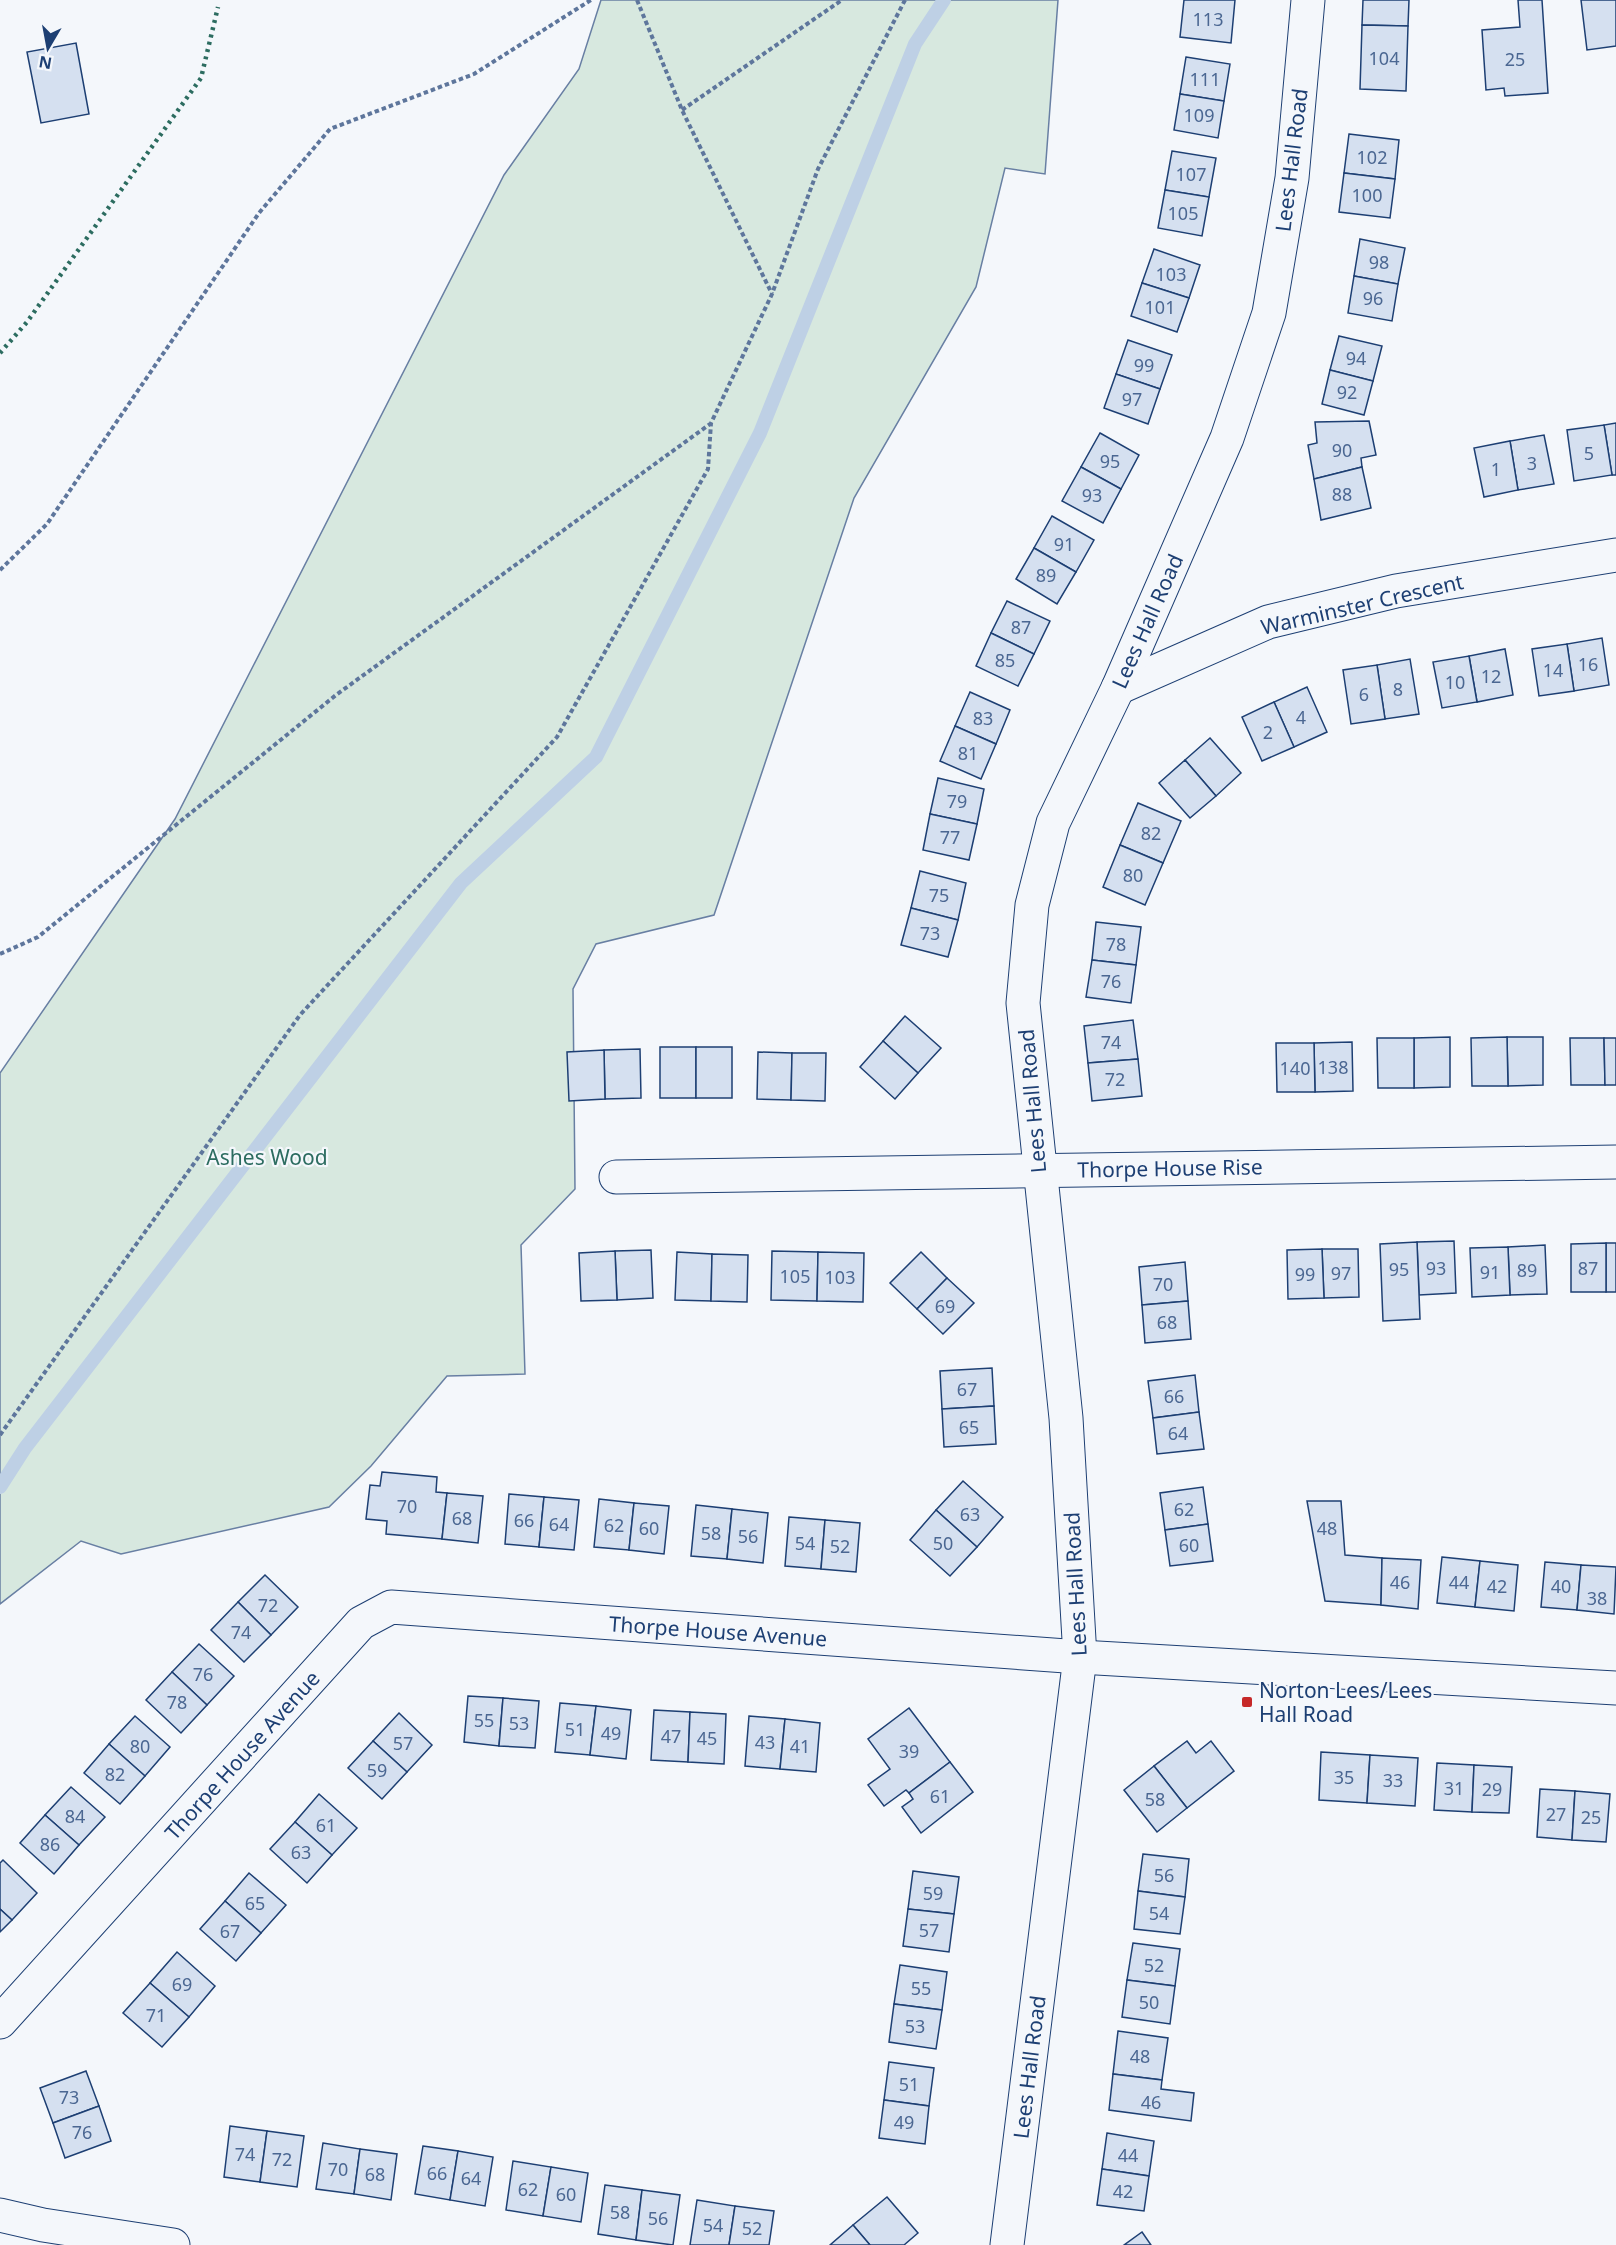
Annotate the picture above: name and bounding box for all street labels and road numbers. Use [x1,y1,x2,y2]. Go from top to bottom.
street label: Lees Hall Road [1268,87,1314,233]
street label: Lees Hall Road [1105,549,1189,693]
street label: Warminster Crescent [1258,567,1466,641]
street label: Lees Hall Road [1012,1028,1052,1174]
street label: Thorpe House Rise [1077,1152,1263,1184]
street label: Lees Hall Road [1057,1511,1093,1657]
street label: Thorpe House Avenue [608,1609,828,1653]
street label: Thorpe House Avenue [158,1664,326,1846]
street label: Lees Hall Road [1006,1994,1052,2140]

